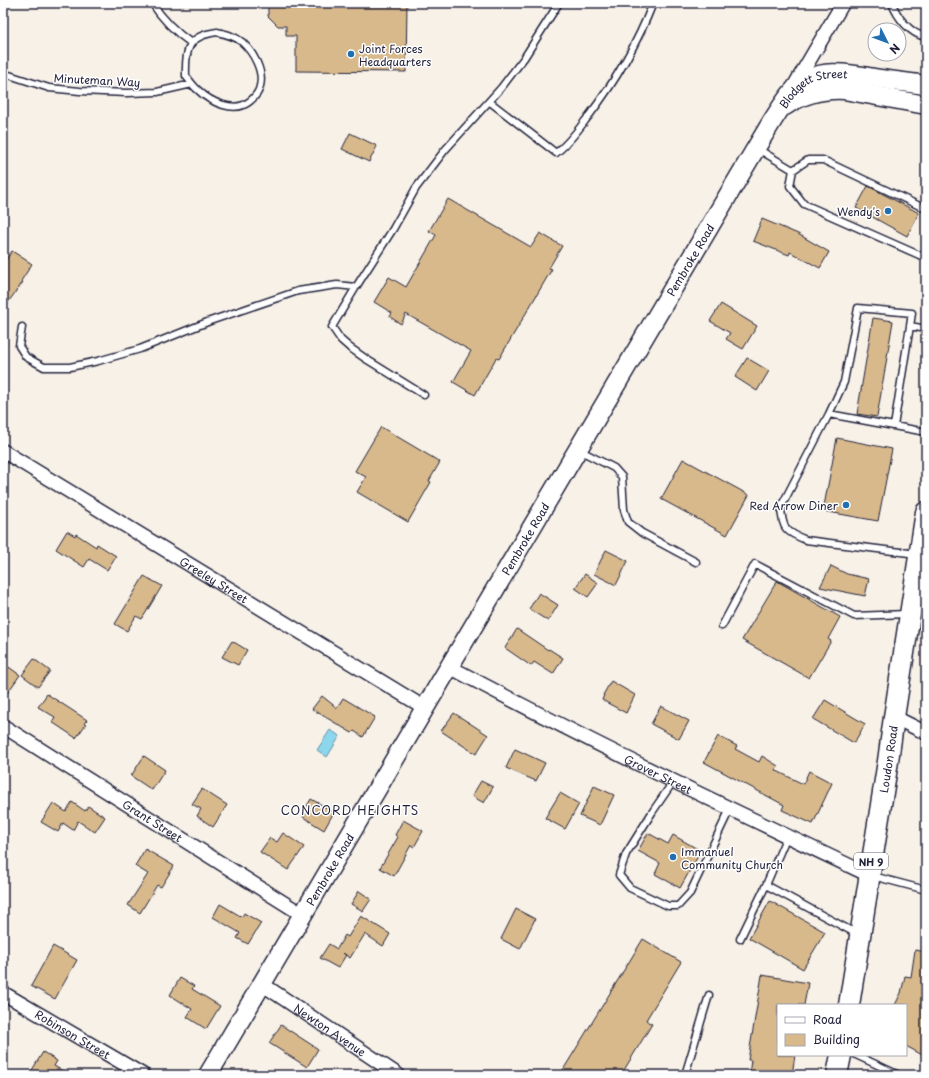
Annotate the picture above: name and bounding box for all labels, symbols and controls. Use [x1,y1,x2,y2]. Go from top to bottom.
north arrow [867,22,907,62]
place label: Joint Forces Headquarters [359,40,431,70]
text: N [885,40,904,58]
marker: Joint Forces Headquarters [346,49,356,59]
street label: Blodgett Street [774,65,849,111]
street label: Minuteman Way [53,69,141,91]
place label: Wendy's [837,203,880,220]
marker: Wendy's [883,206,893,216]
street label: Pembroke Road [662,220,718,299]
place label: Red Arrow Diner [750,497,839,514]
street label: Pembroke Road [497,499,553,578]
marker: Red Arrow Diner [841,500,851,510]
street label: Greeley Street [177,552,252,607]
street label: Loudon Road [875,724,901,794]
street label: Grover Street [621,750,695,798]
street label: Grant Street [119,795,186,846]
district label: CONCORD HEIGHTS [281,801,419,819]
street label: Pembroke Road [302,830,358,909]
place label: Immanuel Community Church [681,843,783,873]
marker: Immanuel Community Church [668,852,678,862]
road number: NH 9 [854,853,888,869]
street label: Newton Avenue [291,999,370,1060]
legend [777,1004,907,1056]
street label: Robinson Street [32,1005,114,1063]
text: Road [813,1010,842,1028]
text: Building [813,1030,860,1048]

